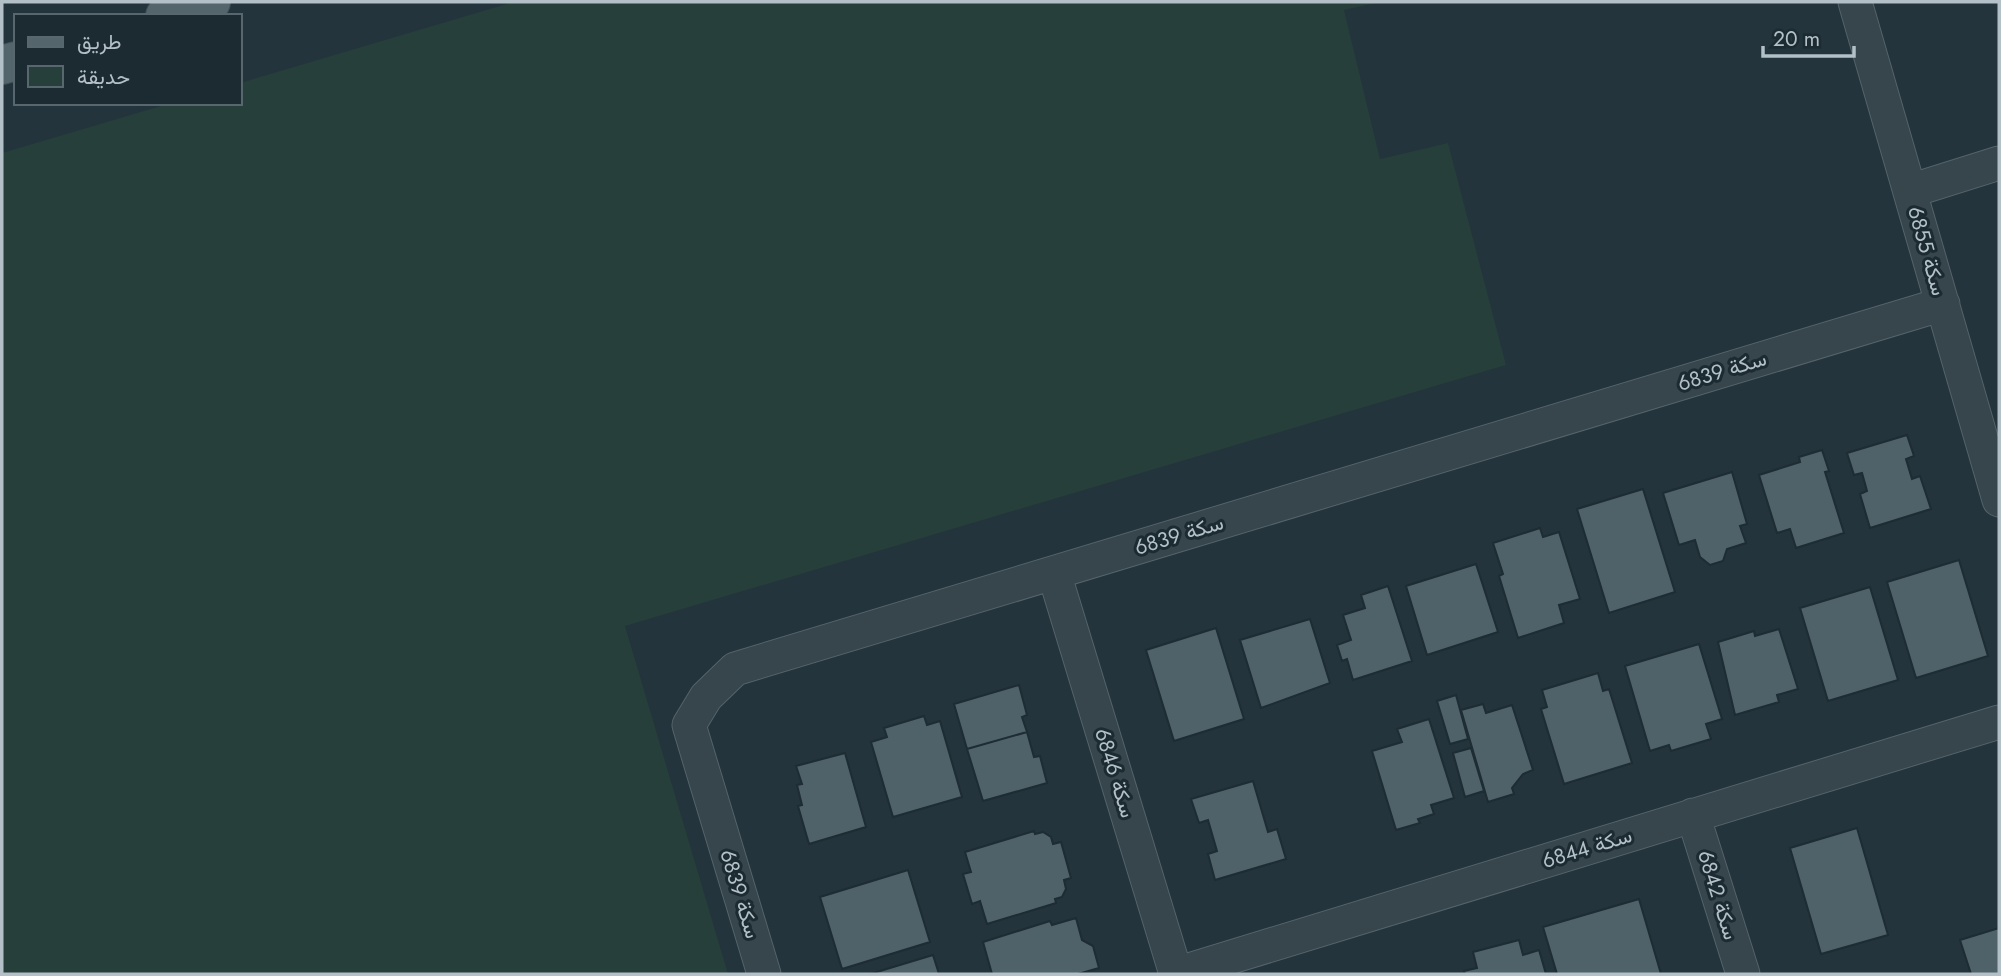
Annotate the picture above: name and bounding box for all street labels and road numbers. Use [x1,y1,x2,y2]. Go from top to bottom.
street label: سكة 6855 [1900,203,1954,299]
street label: سكة 6839 [1674,343,1770,399]
street label: سكة 6839 [1131,507,1227,563]
street label: سكة 6846 [1087,724,1143,822]
street label: سكة 6844 [1538,820,1636,876]
street label: سكة 6839 [712,846,768,942]
street label: سكة 6842 [1690,847,1746,943]

